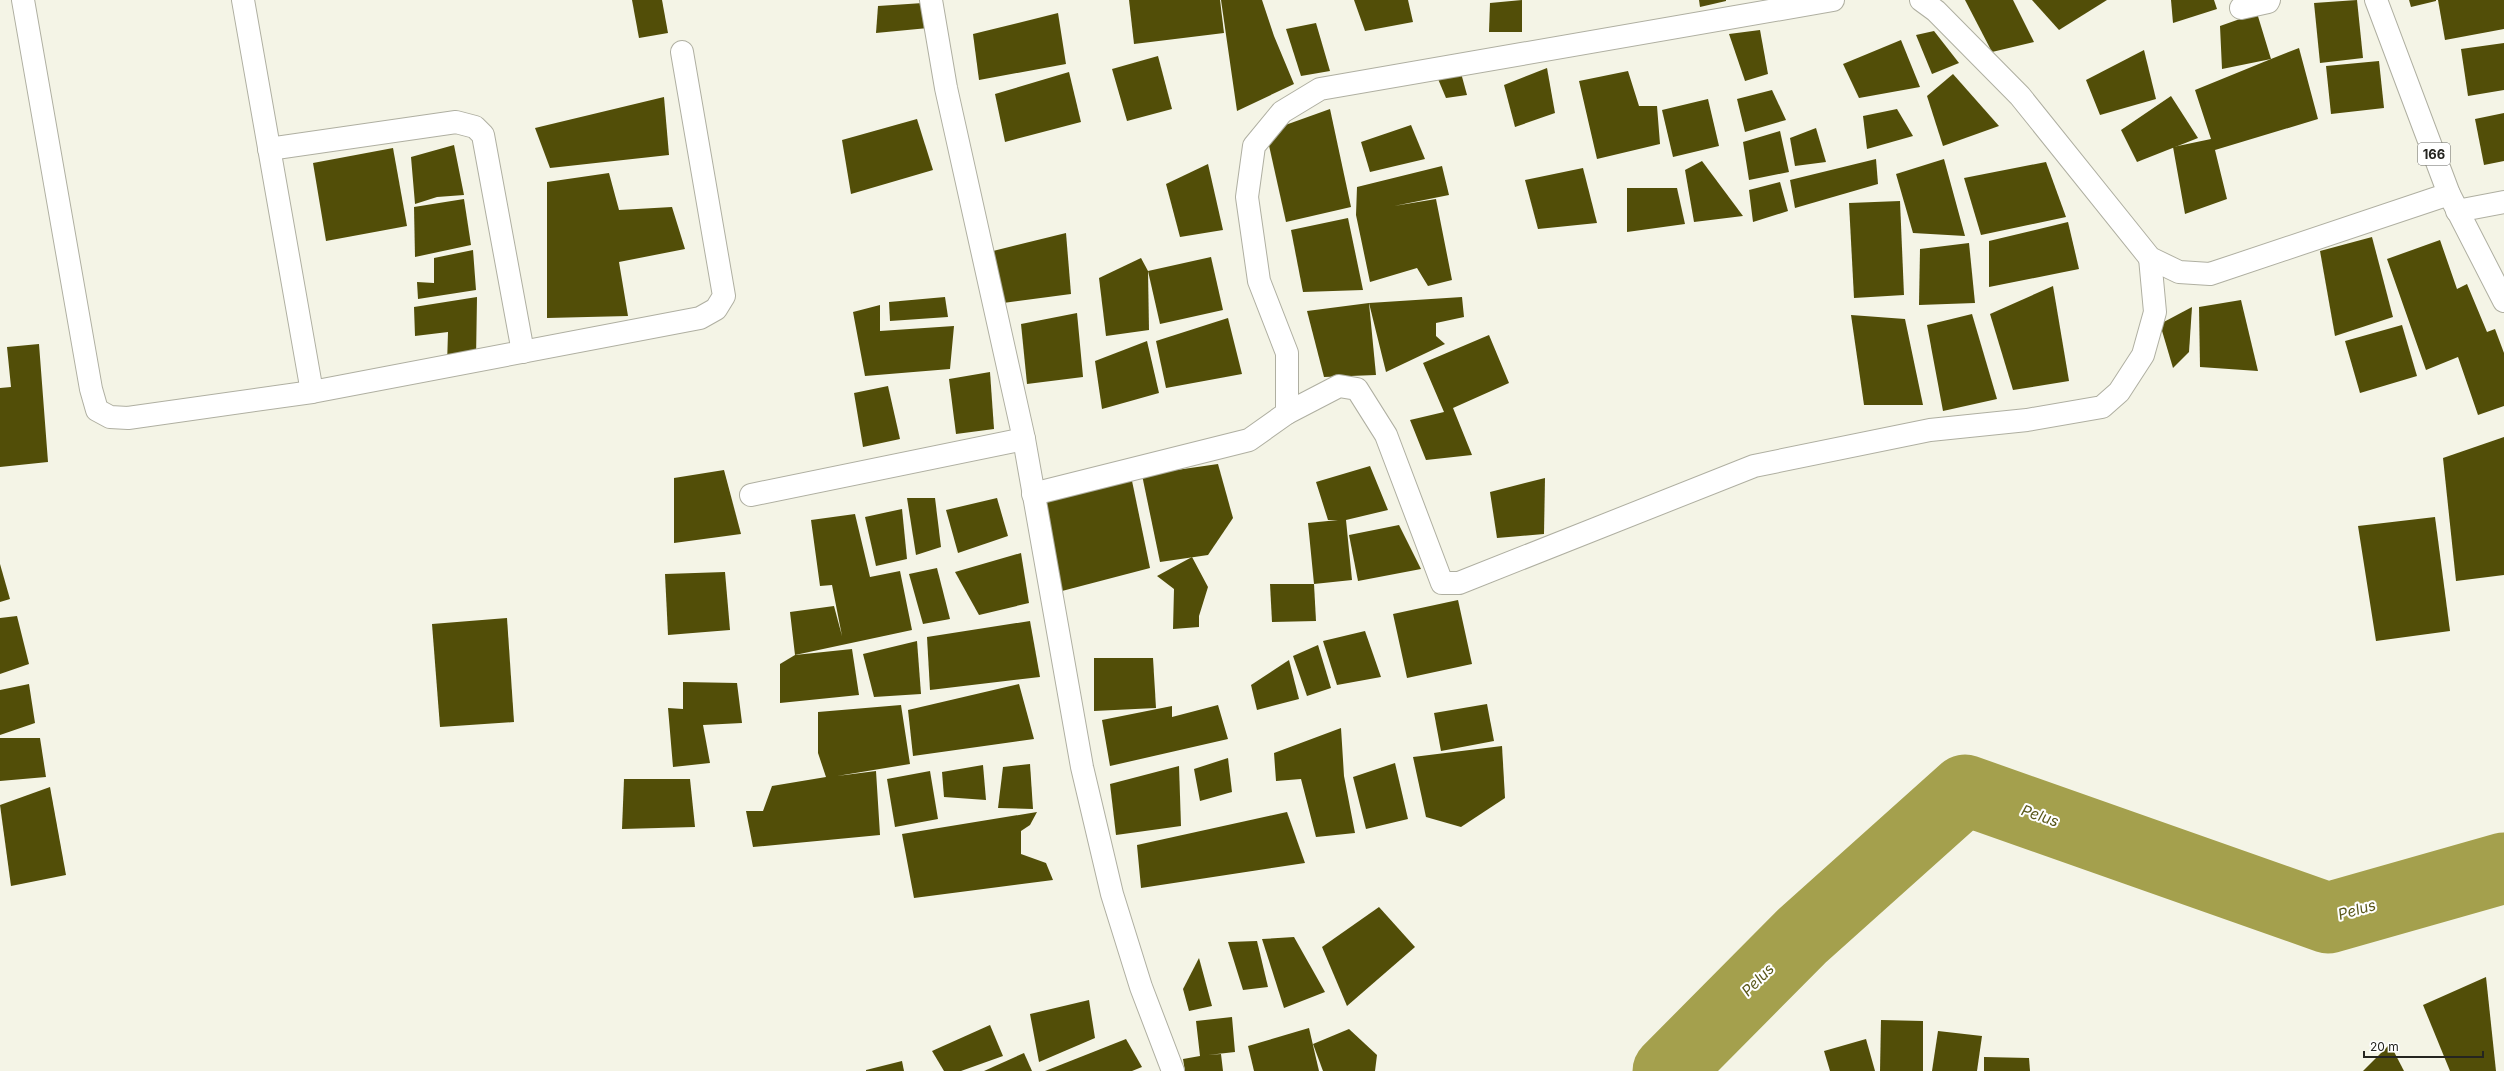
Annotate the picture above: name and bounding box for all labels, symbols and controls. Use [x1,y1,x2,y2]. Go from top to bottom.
road number: 166 [2418,143,2450,165]
water label: Pelus [2019,800,2062,831]
water label: Pelus [2336,895,2378,924]
water label: Pelus [1737,959,1778,1000]
scale bar [2364,1033,2483,1059]
text: 20 m [2370,1039,2399,1054]

